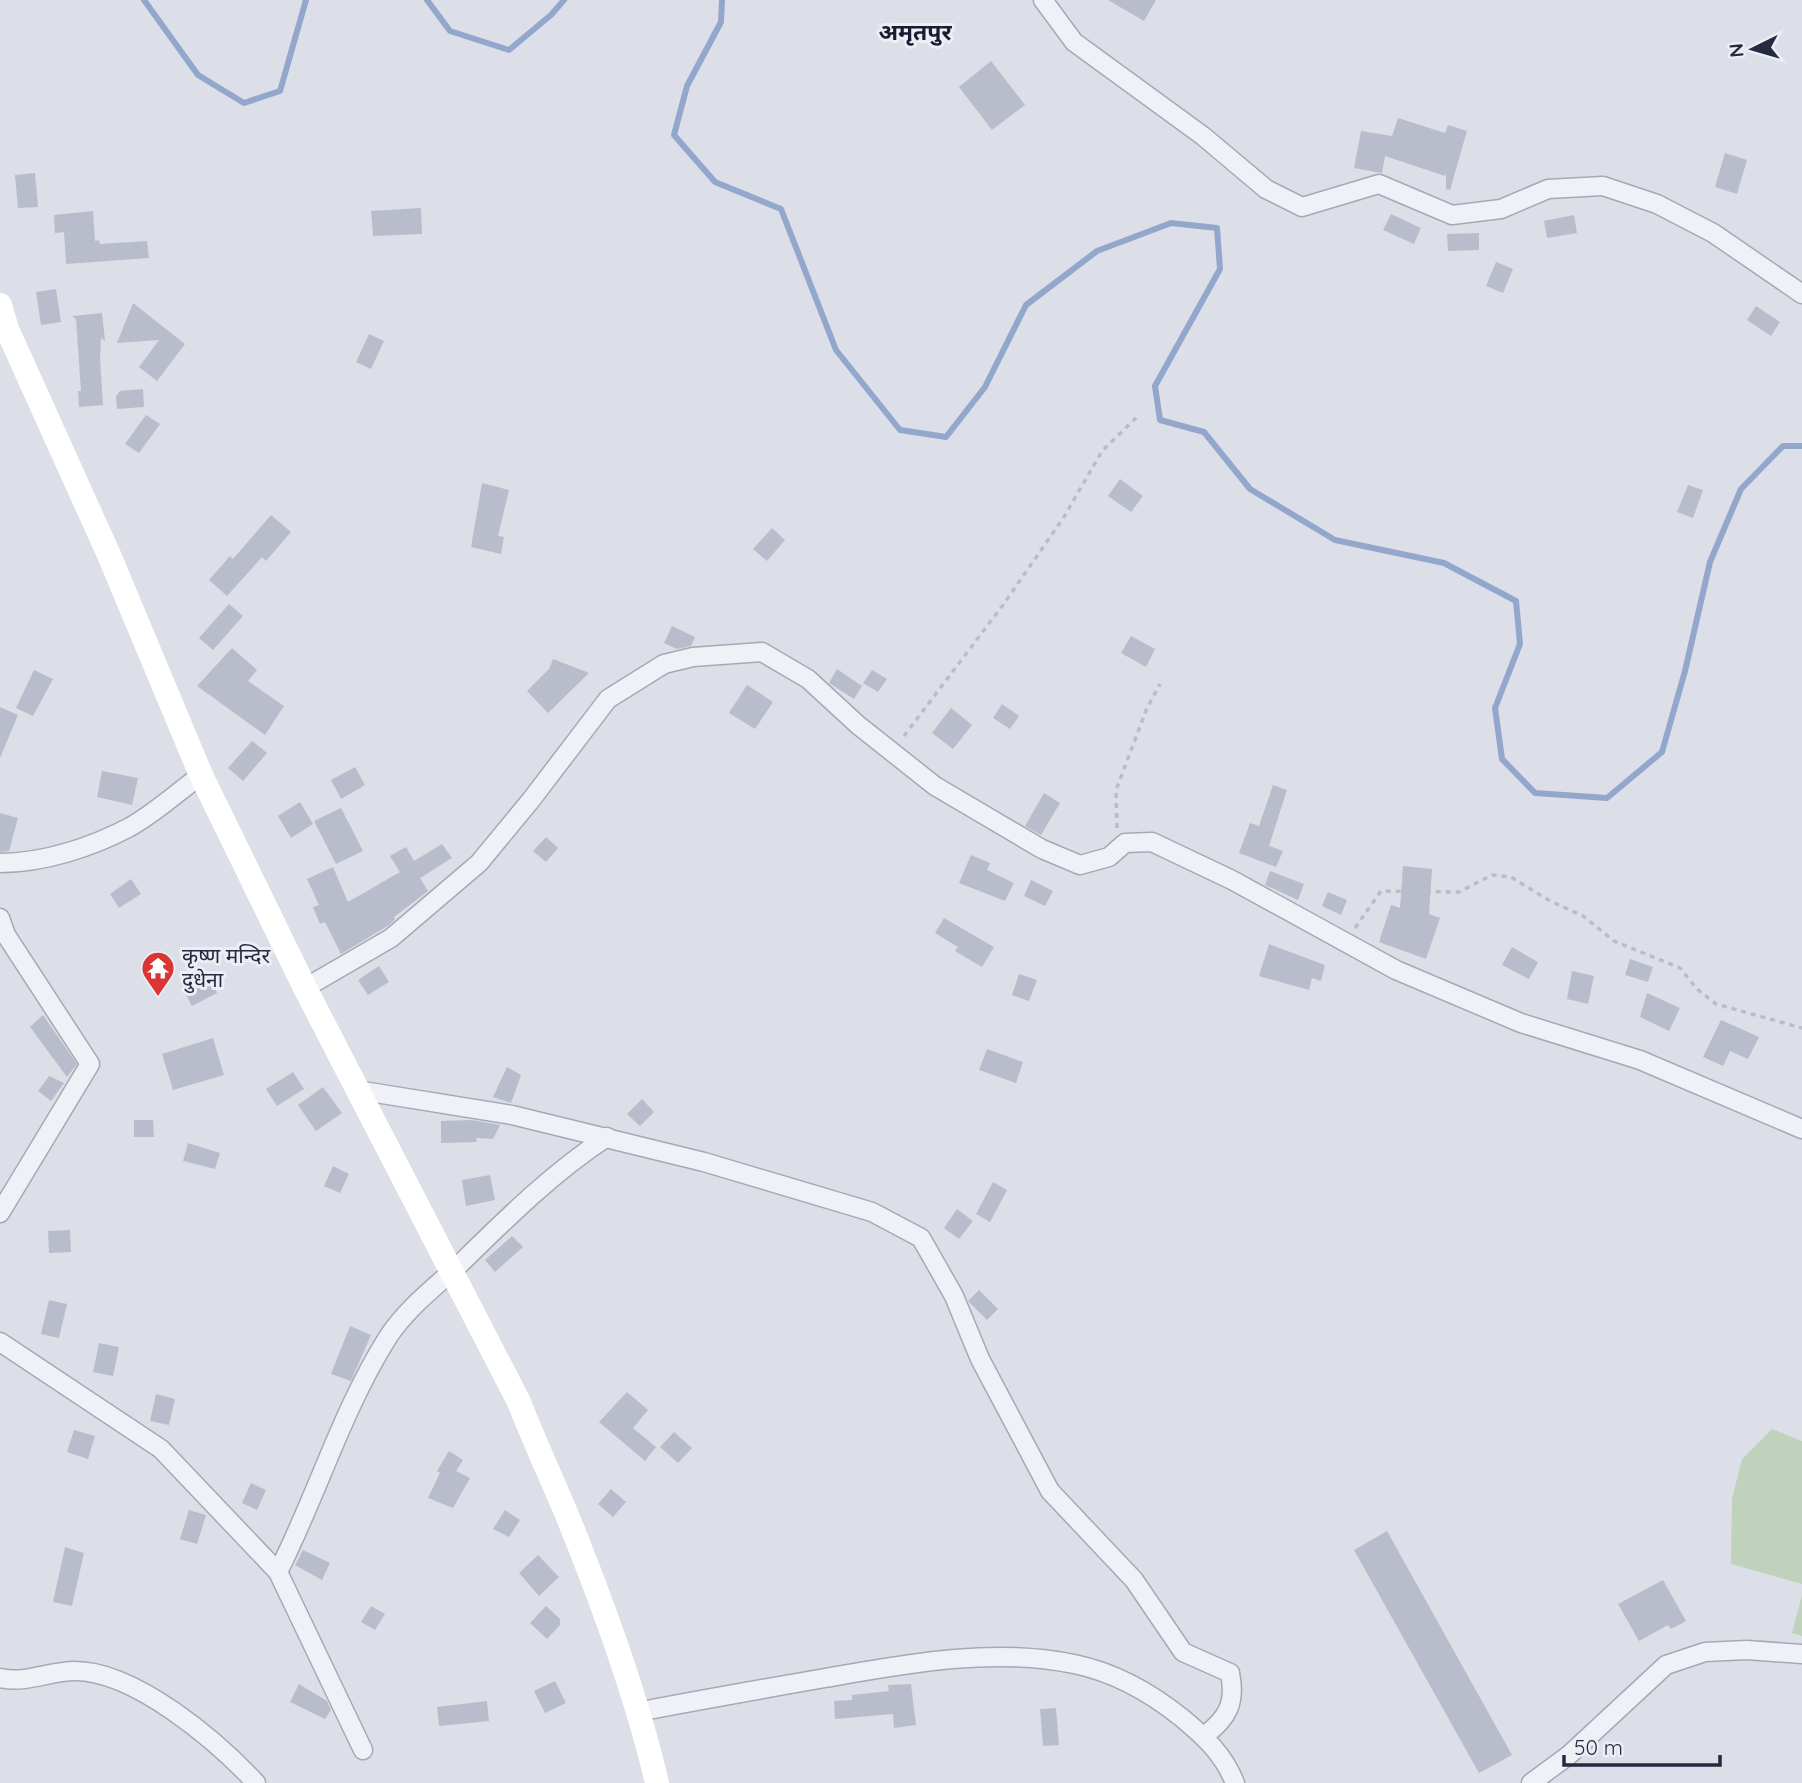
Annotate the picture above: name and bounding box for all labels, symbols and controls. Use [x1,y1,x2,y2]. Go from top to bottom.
north arrow [1718,14,1788,84]
district label: अमृतपुर [878,17,952,46]
text: N [1724,42,1749,58]
place label: कृष्ण मन्दिर दुधेना [182,942,270,994]
temple icon: कृष्ण मन्दिर दुधेना [139,949,177,998]
scale bar [1564,1724,1720,1768]
text: 50 m [1574,1734,1623,1760]

